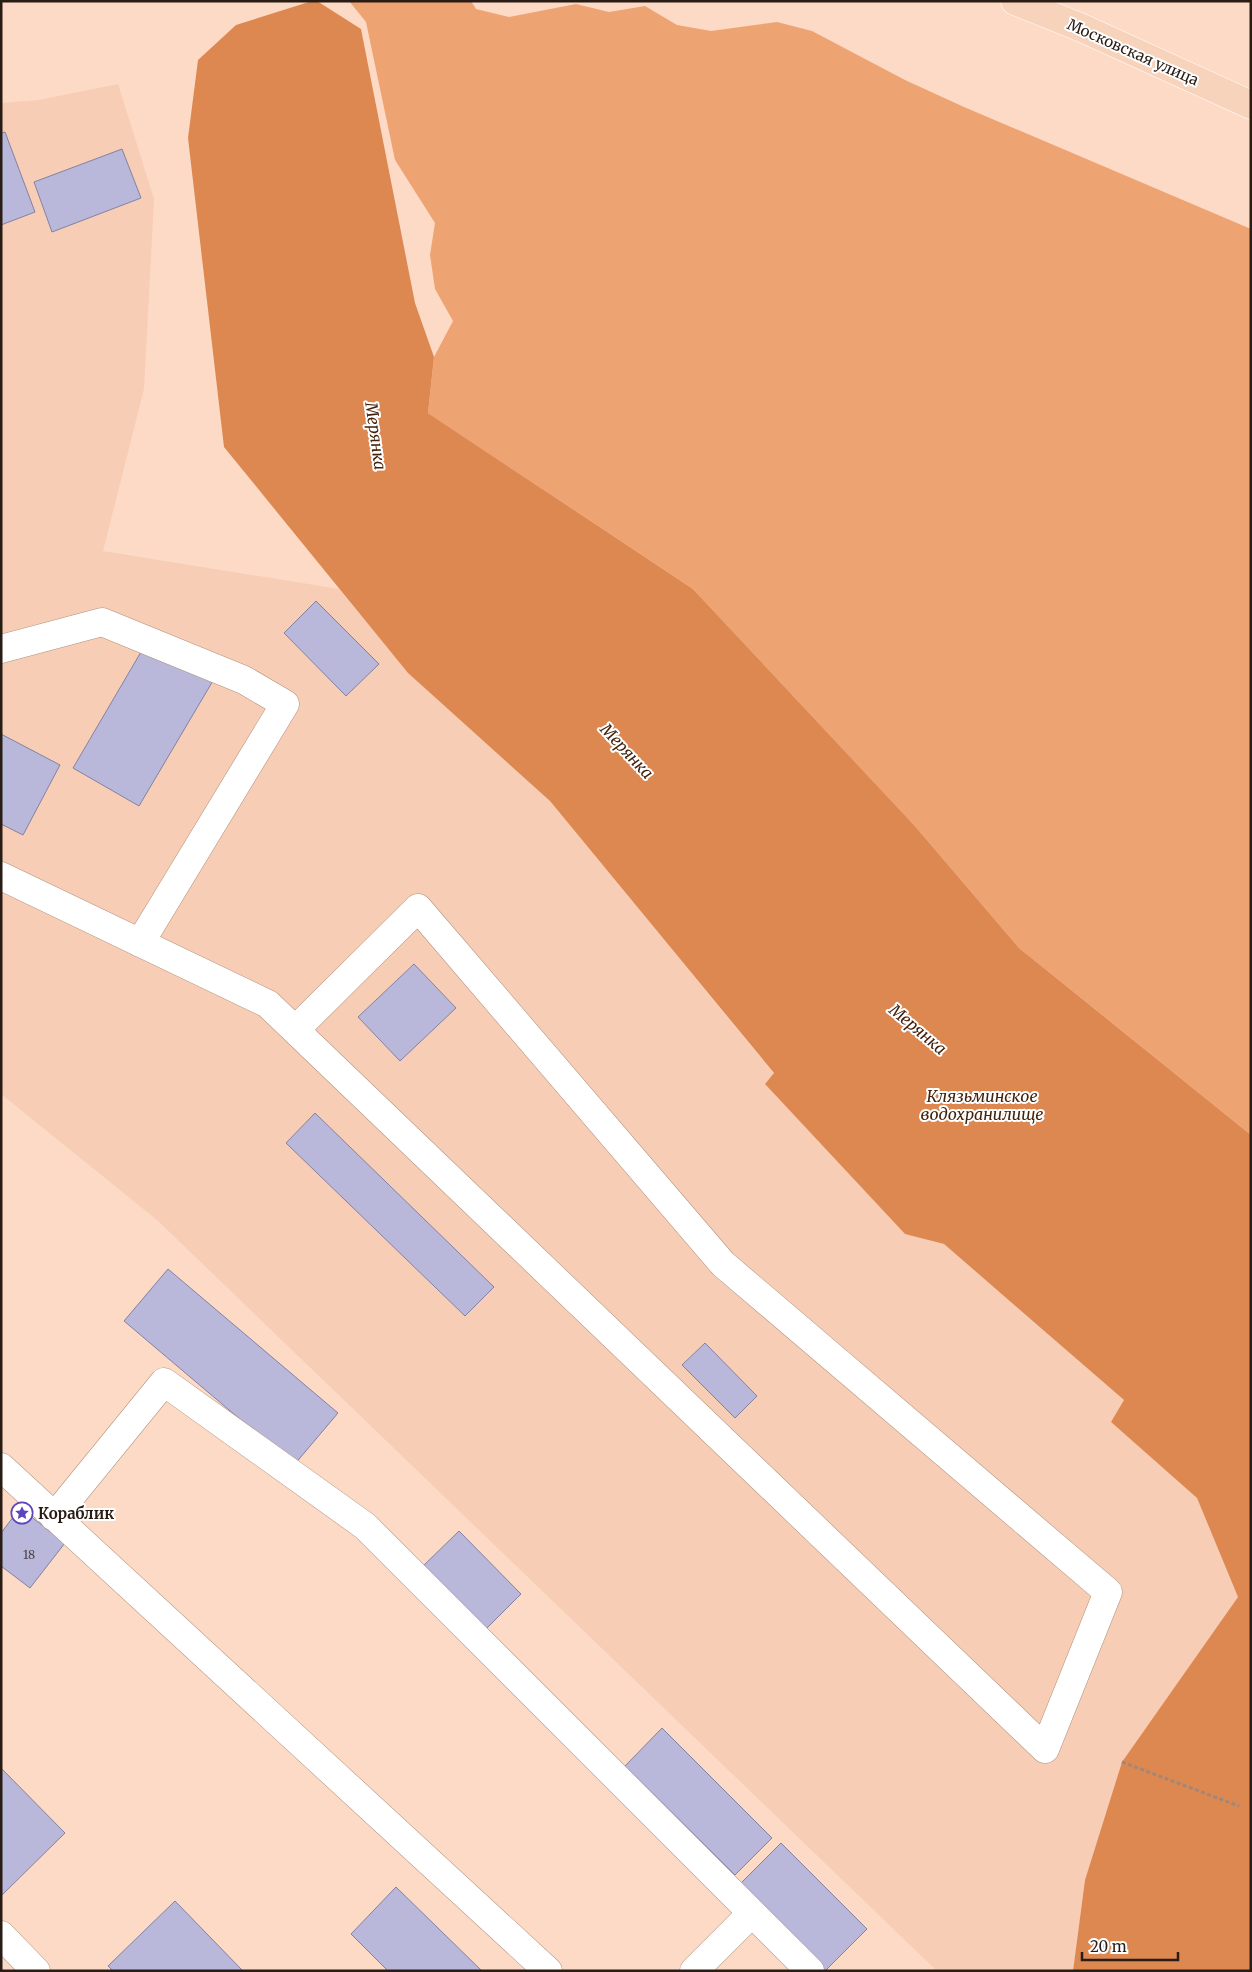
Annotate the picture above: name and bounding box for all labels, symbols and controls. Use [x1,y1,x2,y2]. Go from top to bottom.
street label: Московская улица [1064,14,1202,90]
water label: Мерянка [361,400,391,471]
water label: Мерянка [596,718,658,783]
water label: Мерянка [885,999,951,1059]
water label: Клязьминское водохранилище [921,1086,1044,1124]
place icon: Кораблик [10,1501,34,1525]
place label: Кораблик [38,1504,114,1523]
house number: 18 [23,1547,35,1562]
scale bar [1082,1930,1178,1962]
text: 20 m [1090,1937,1127,1956]

